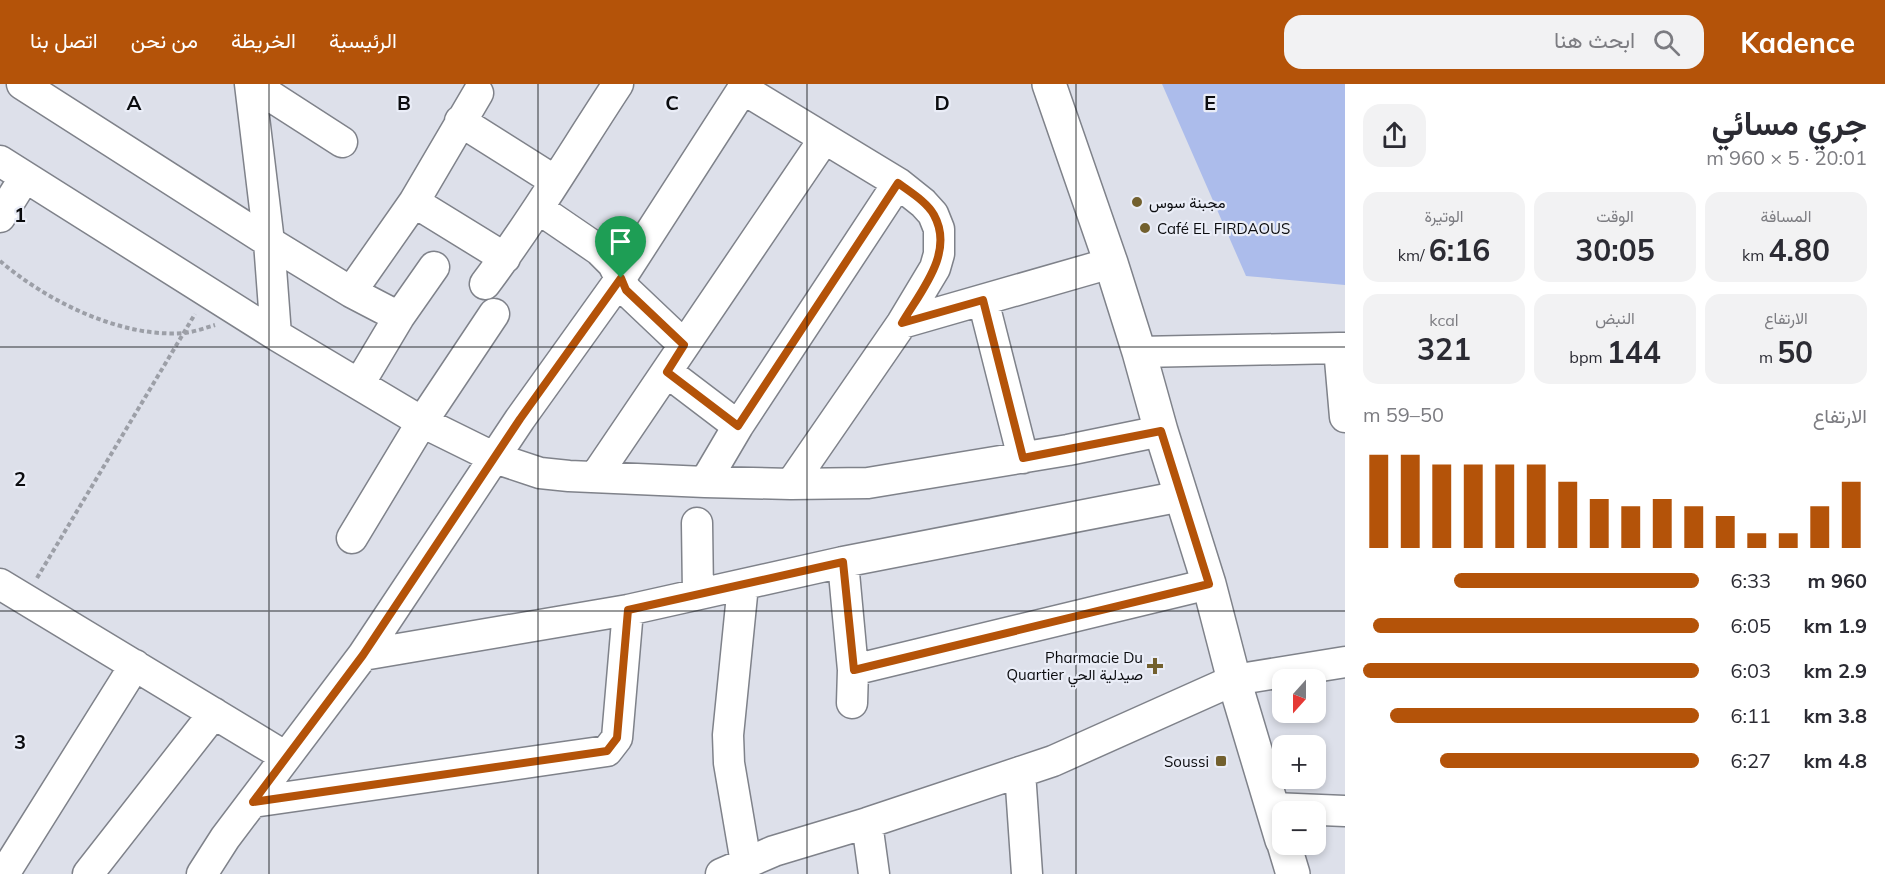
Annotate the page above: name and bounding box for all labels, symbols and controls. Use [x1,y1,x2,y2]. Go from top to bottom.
search box [1284,15,1704,69]
text: Kadence [1740,25,1855,60]
text: ابحث هنا [1554,26,1635,54]
icon: search [1650,26,1683,59]
text: اتصل بنا [30,27,98,53]
text: من نحن [131,27,198,53]
text: الخريطة [231,27,296,53]
text: الرئيسية [329,27,397,53]
text: A [127,90,142,115]
text: B [397,90,411,115]
text: C [665,90,679,115]
text: D [934,90,950,115]
text: E [1204,90,1216,115]
text: جري مسائي [1712,102,1867,143]
button: share [1363,104,1426,167]
text: 20:01 · 5 × 960 m [1706,145,1867,170]
place label: مجبنة سوس [1149,193,1225,213]
marker: مجبنة سوس [1130,195,1144,209]
text: 1 [14,202,26,227]
text: الوتيرة [1424,206,1464,226]
text: الوقت [1596,206,1634,226]
text: المسافة [1761,206,1811,226]
pin [595,216,646,278]
place label: Café EL FIRDAOUS [1157,219,1290,238]
marker: Café EL FIRDAOUS [1138,221,1152,235]
icon: arrive [604,225,637,258]
text: 6:16 [1429,231,1490,269]
text: 30:05 [1575,231,1655,269]
text: 4.80 [1769,231,1830,269]
text: /km [1398,245,1429,265]
text: km [1742,245,1769,265]
text: النبض [1595,308,1635,328]
text: الارتفاع [1764,308,1808,328]
text: kcal [1429,310,1459,330]
text: 321 [1417,330,1471,368]
text: 144 [1607,333,1661,371]
text: 50 [1777,333,1813,371]
text: bpm [1569,347,1607,367]
text: m [1759,347,1777,367]
text: 50–59 m [1363,402,1444,427]
text: الارتفاع [1813,403,1867,428]
text: 2 [14,466,26,491]
text: 6:33 [1730,568,1771,593]
text: 960 m [1808,568,1867,593]
text: 6:05 [1730,613,1771,638]
text: 1.9 km [1804,613,1867,638]
place label: Pharmacie Du Quartier صيدلية الحي [1006,648,1143,688]
text: 6:03 [1730,658,1771,683]
text: 2.9 km [1804,658,1867,683]
marker: Pharmacie Du Quartier صيدلية الحي [1148,659,1162,673]
north arrow [1272,669,1326,723]
map controls [1272,669,1326,855]
text: 6:11 [1730,703,1771,728]
text: 3.8 km [1804,703,1867,728]
text: 3 [14,729,26,754]
button: + [1272,735,1326,789]
text: 6:27 [1730,748,1771,773]
text: 4.8 km [1804,748,1867,773]
place label: Soussi [1164,752,1209,771]
marker: Soussi [1214,754,1228,768]
button: − [1272,801,1326,855]

